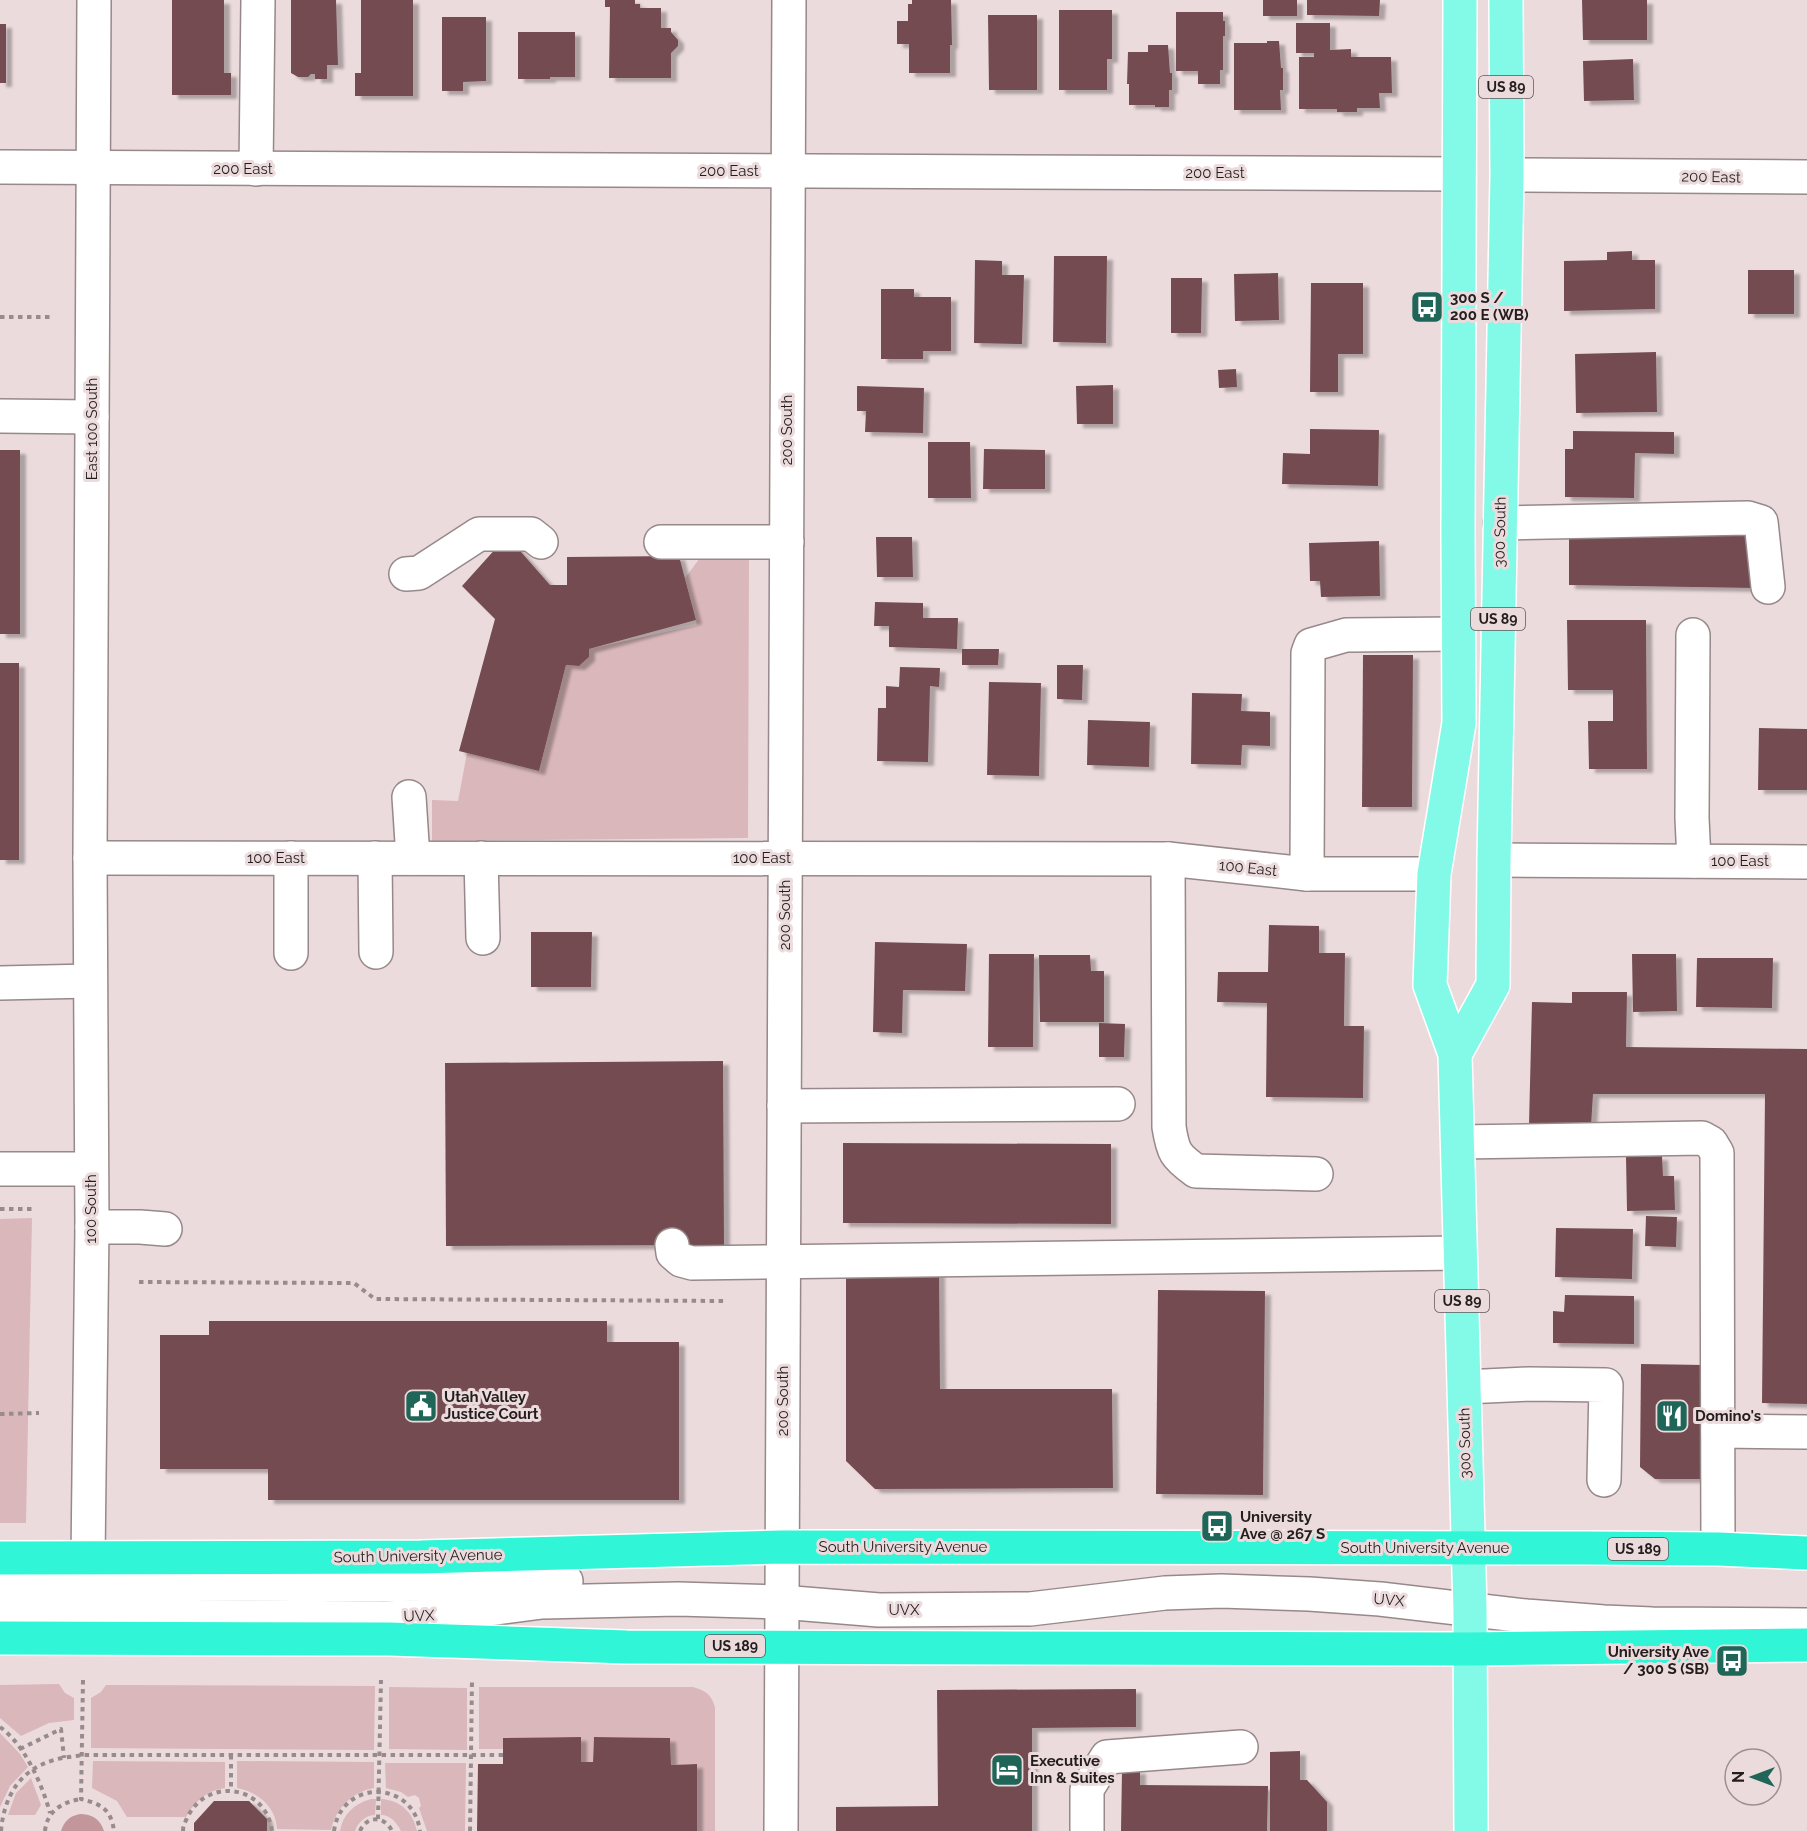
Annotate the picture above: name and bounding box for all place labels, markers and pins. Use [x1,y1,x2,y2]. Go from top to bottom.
bus stop icon: 300 S / 200 E (WB) [1409,289,1445,325]
place label: 300 S / 200 E (WB) [1450,289,1529,324]
public building icon: Utah Valley Justice Court [403,1388,439,1424]
place label: Utah Valley Justice Court [444,1388,539,1423]
restaurant icon: Domino's [1654,1398,1690,1434]
place label: Domino's [1695,1407,1761,1425]
bus stop icon: University Ave @ 267 S [1199,1508,1235,1544]
place label: University Ave @ 267 S [1240,1508,1325,1543]
place label: University Ave / 300 S (SB) [1608,1643,1709,1678]
bus stop icon: University Ave / 300 S (SB) [1714,1643,1750,1679]
hotel icon: Executive Inn & Suites [989,1752,1025,1788]
place label: Executive Inn & Suites [1030,1752,1115,1787]

